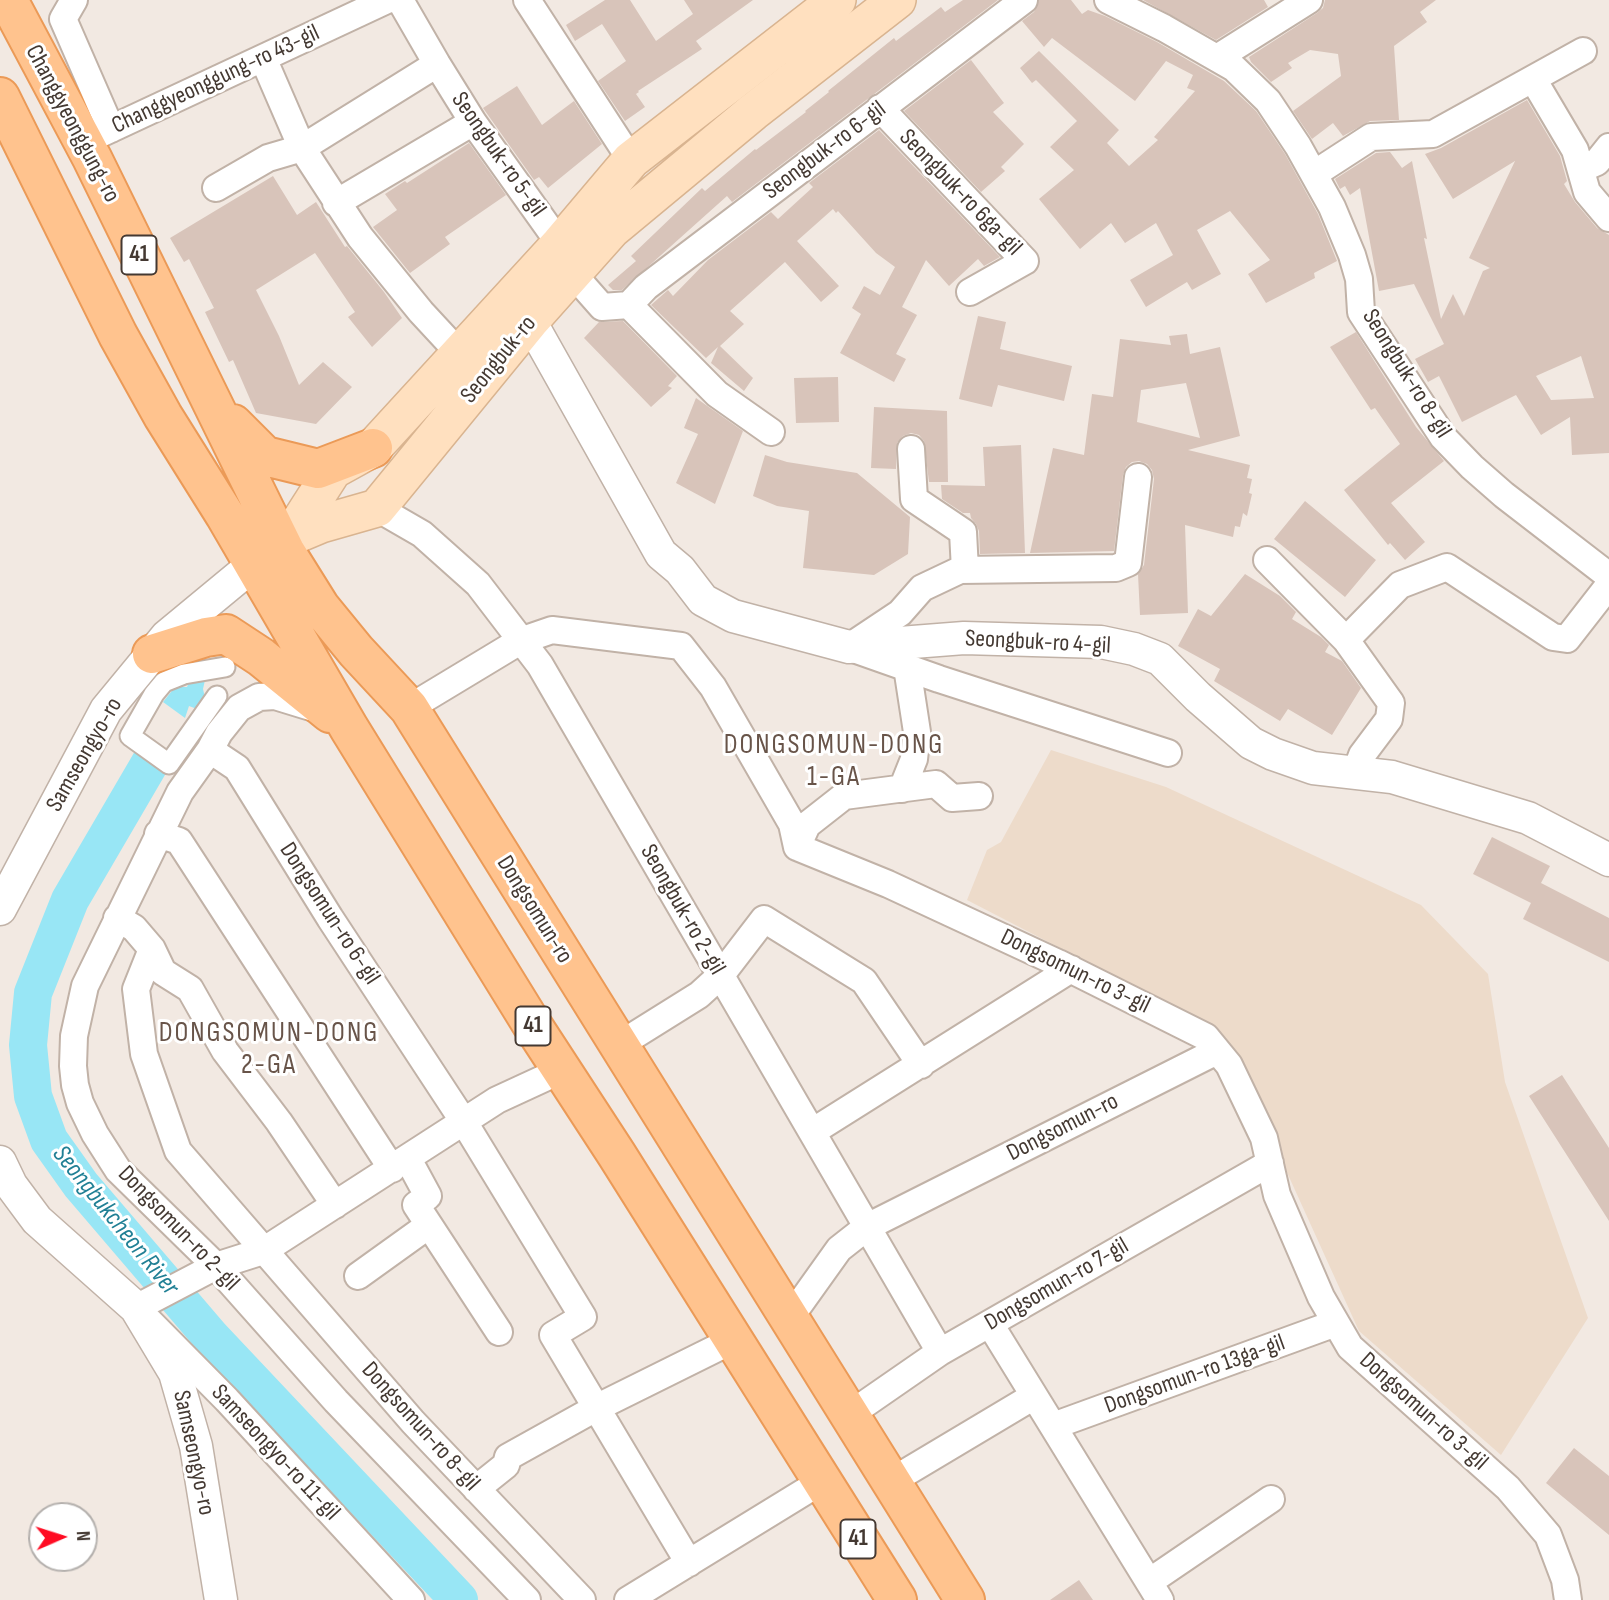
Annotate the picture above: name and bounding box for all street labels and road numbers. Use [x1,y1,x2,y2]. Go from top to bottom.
street label: Changgyeonggung-ro 43-gil [108,19,324,141]
street label: Changgyeonggung-ro [18,40,126,208]
street label: Seongbuk-ro 5-gil [444,87,552,223]
street label: Seongbuk-ro 6-gil [758,95,892,207]
street label: Seongbuk-ro 6ga-gil [892,124,1028,262]
road number: 41 [122,236,156,274]
street label: Seongbuk-ro 8-gil [1355,304,1457,444]
street label: Seongbuk-ro [455,310,543,410]
street label: Seongbuk-ro 4-gil [964,625,1112,661]
street label: Samseongyo-ro [41,693,129,817]
street label: Dongsomun-ro 6-gil [272,838,386,990]
street label: Seongbuk-ro 2-gil [633,840,731,980]
street label: Dongsomun-ro [490,851,578,969]
street label: Dongsomun-ro 3-gil [995,923,1155,1021]
road number: 41 [516,1007,550,1046]
street label: Dongsomun-ro [1002,1088,1124,1168]
street label: Dongsomun-ro 2-gil [111,1160,245,1298]
street label: Dongsomun-ro 7-gil [980,1232,1134,1338]
street label: Dongsomun-ro 13ga-gil [1101,1329,1289,1421]
street label: Dongsomun-ro 3-gil [1353,1347,1493,1477]
street label: Dongsomun-ro 8-gil [355,1357,485,1497]
street label: Samseongyo-ro 11-gil [205,1379,345,1527]
street label: Samseongyo-ro [166,1388,220,1518]
road number: 41 [840,1520,876,1558]

